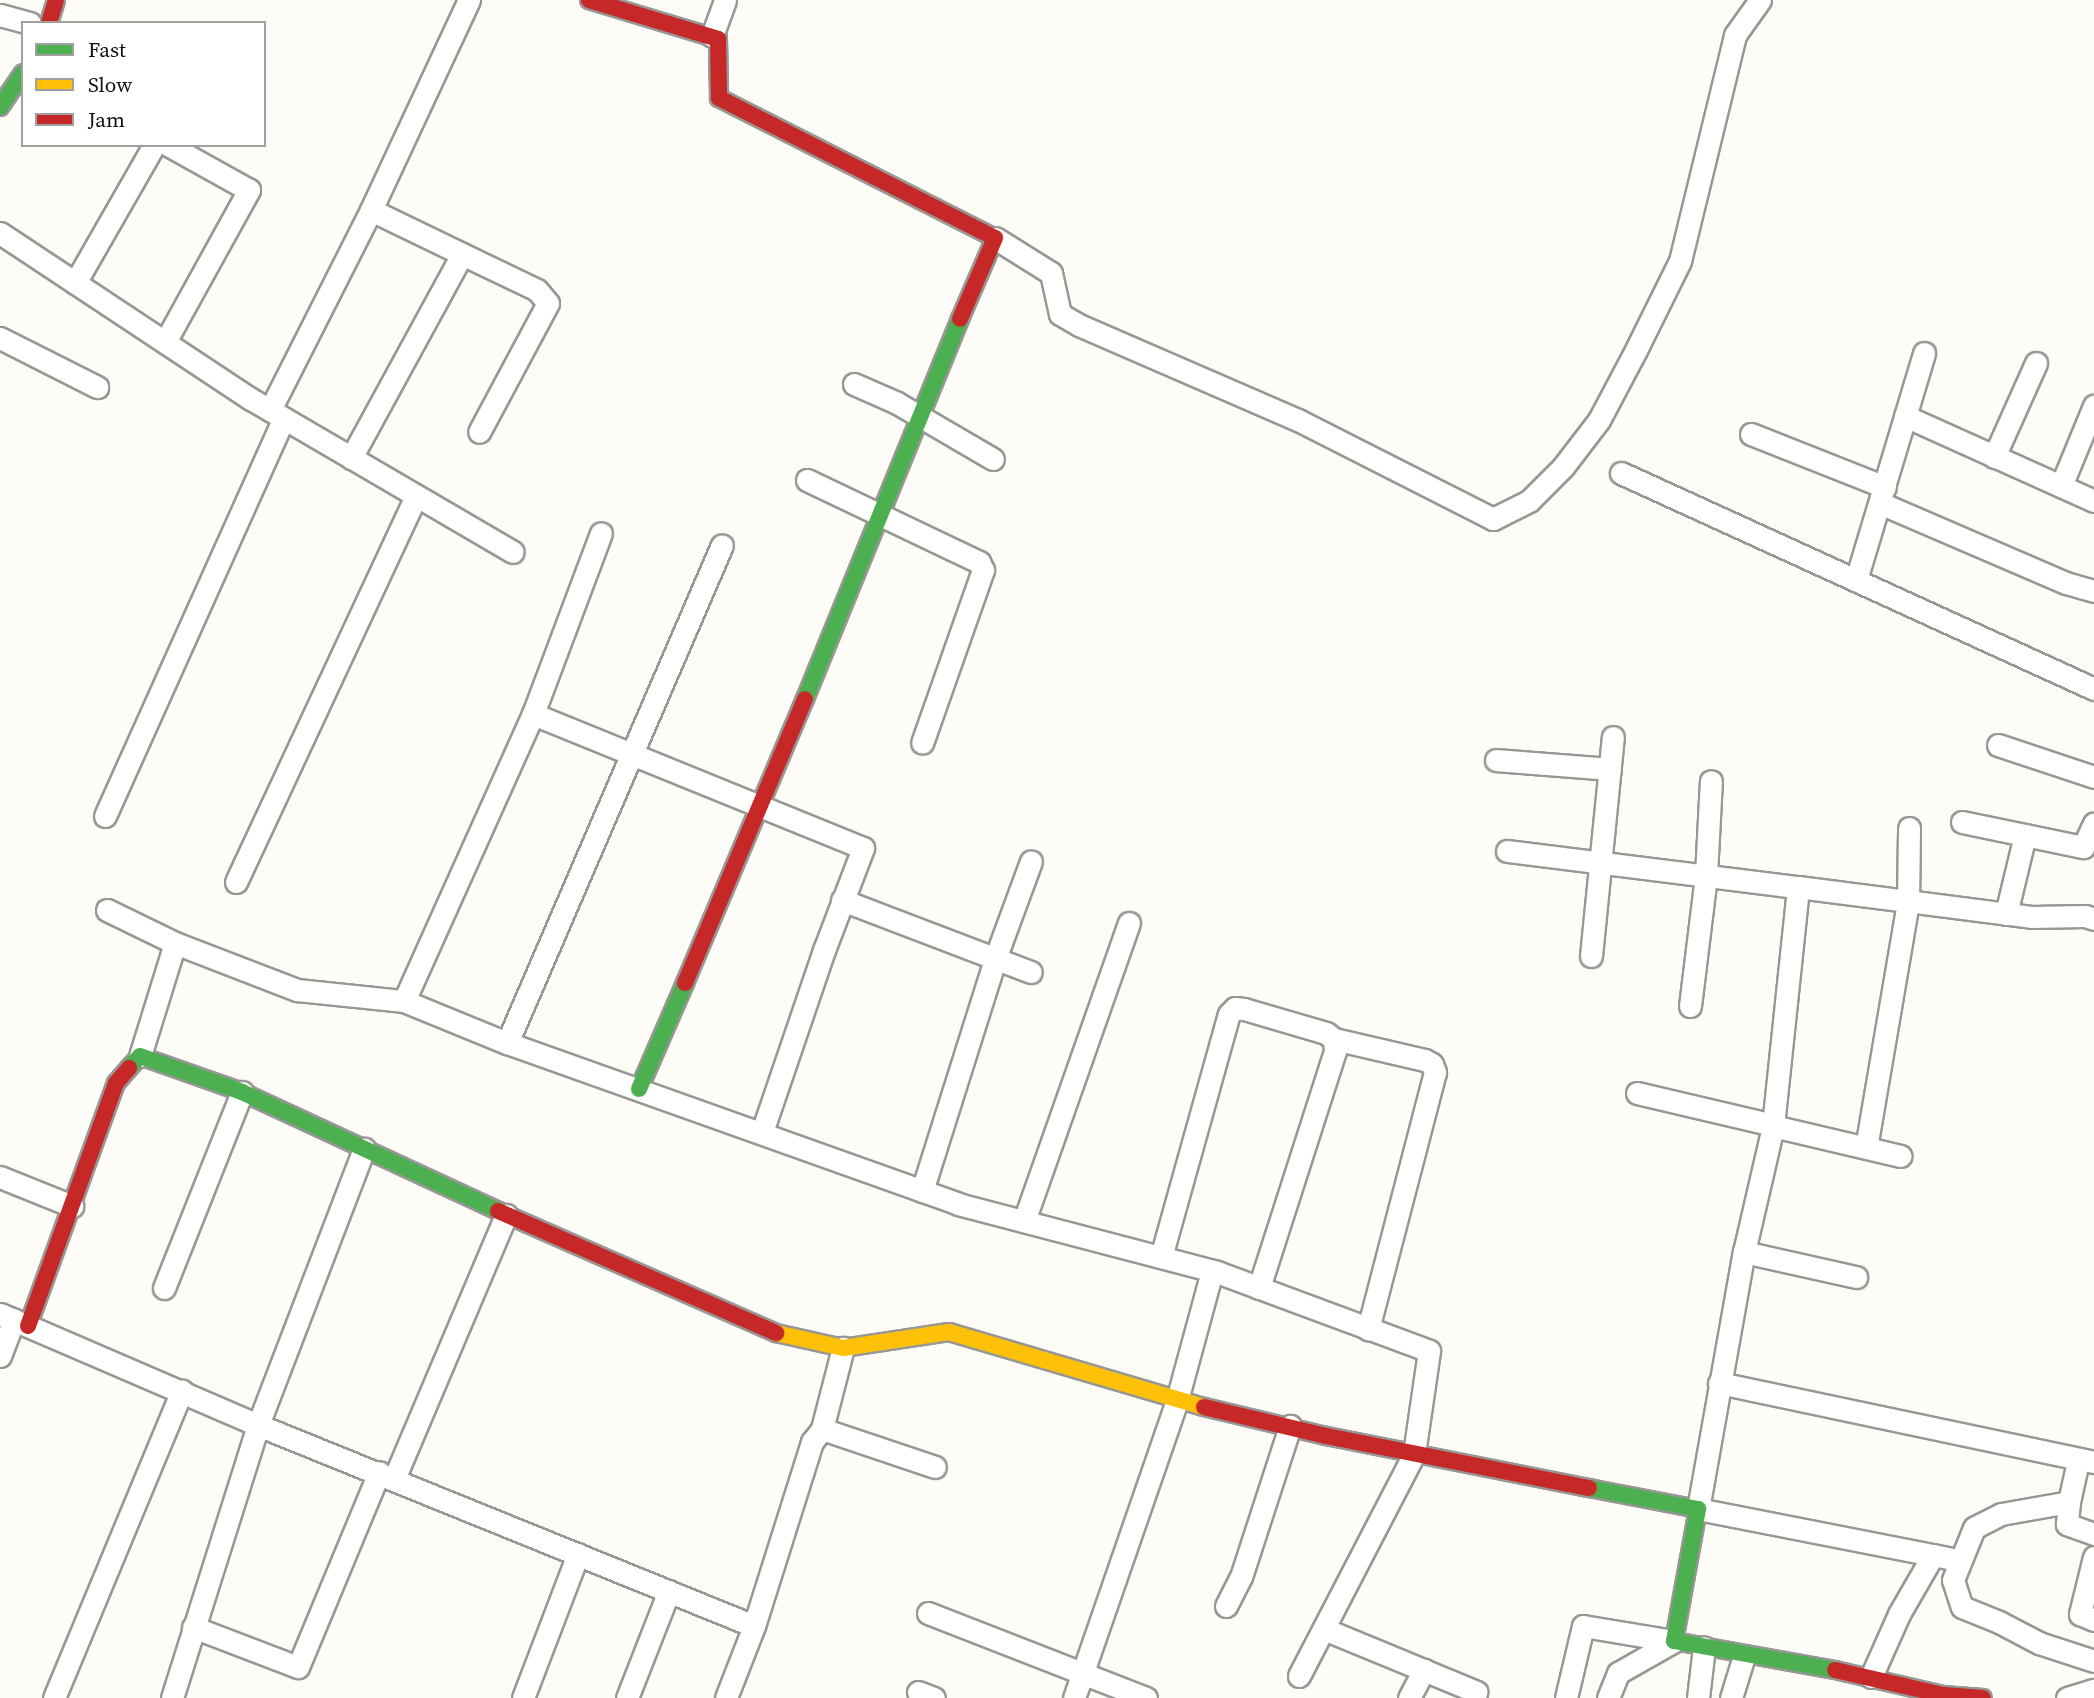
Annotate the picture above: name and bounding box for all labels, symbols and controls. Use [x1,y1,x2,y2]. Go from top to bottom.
legend [21,21,266,147]
text: Fast [88,35,126,64]
text: Slow [88,70,132,99]
text: Jam [88,105,125,134]

